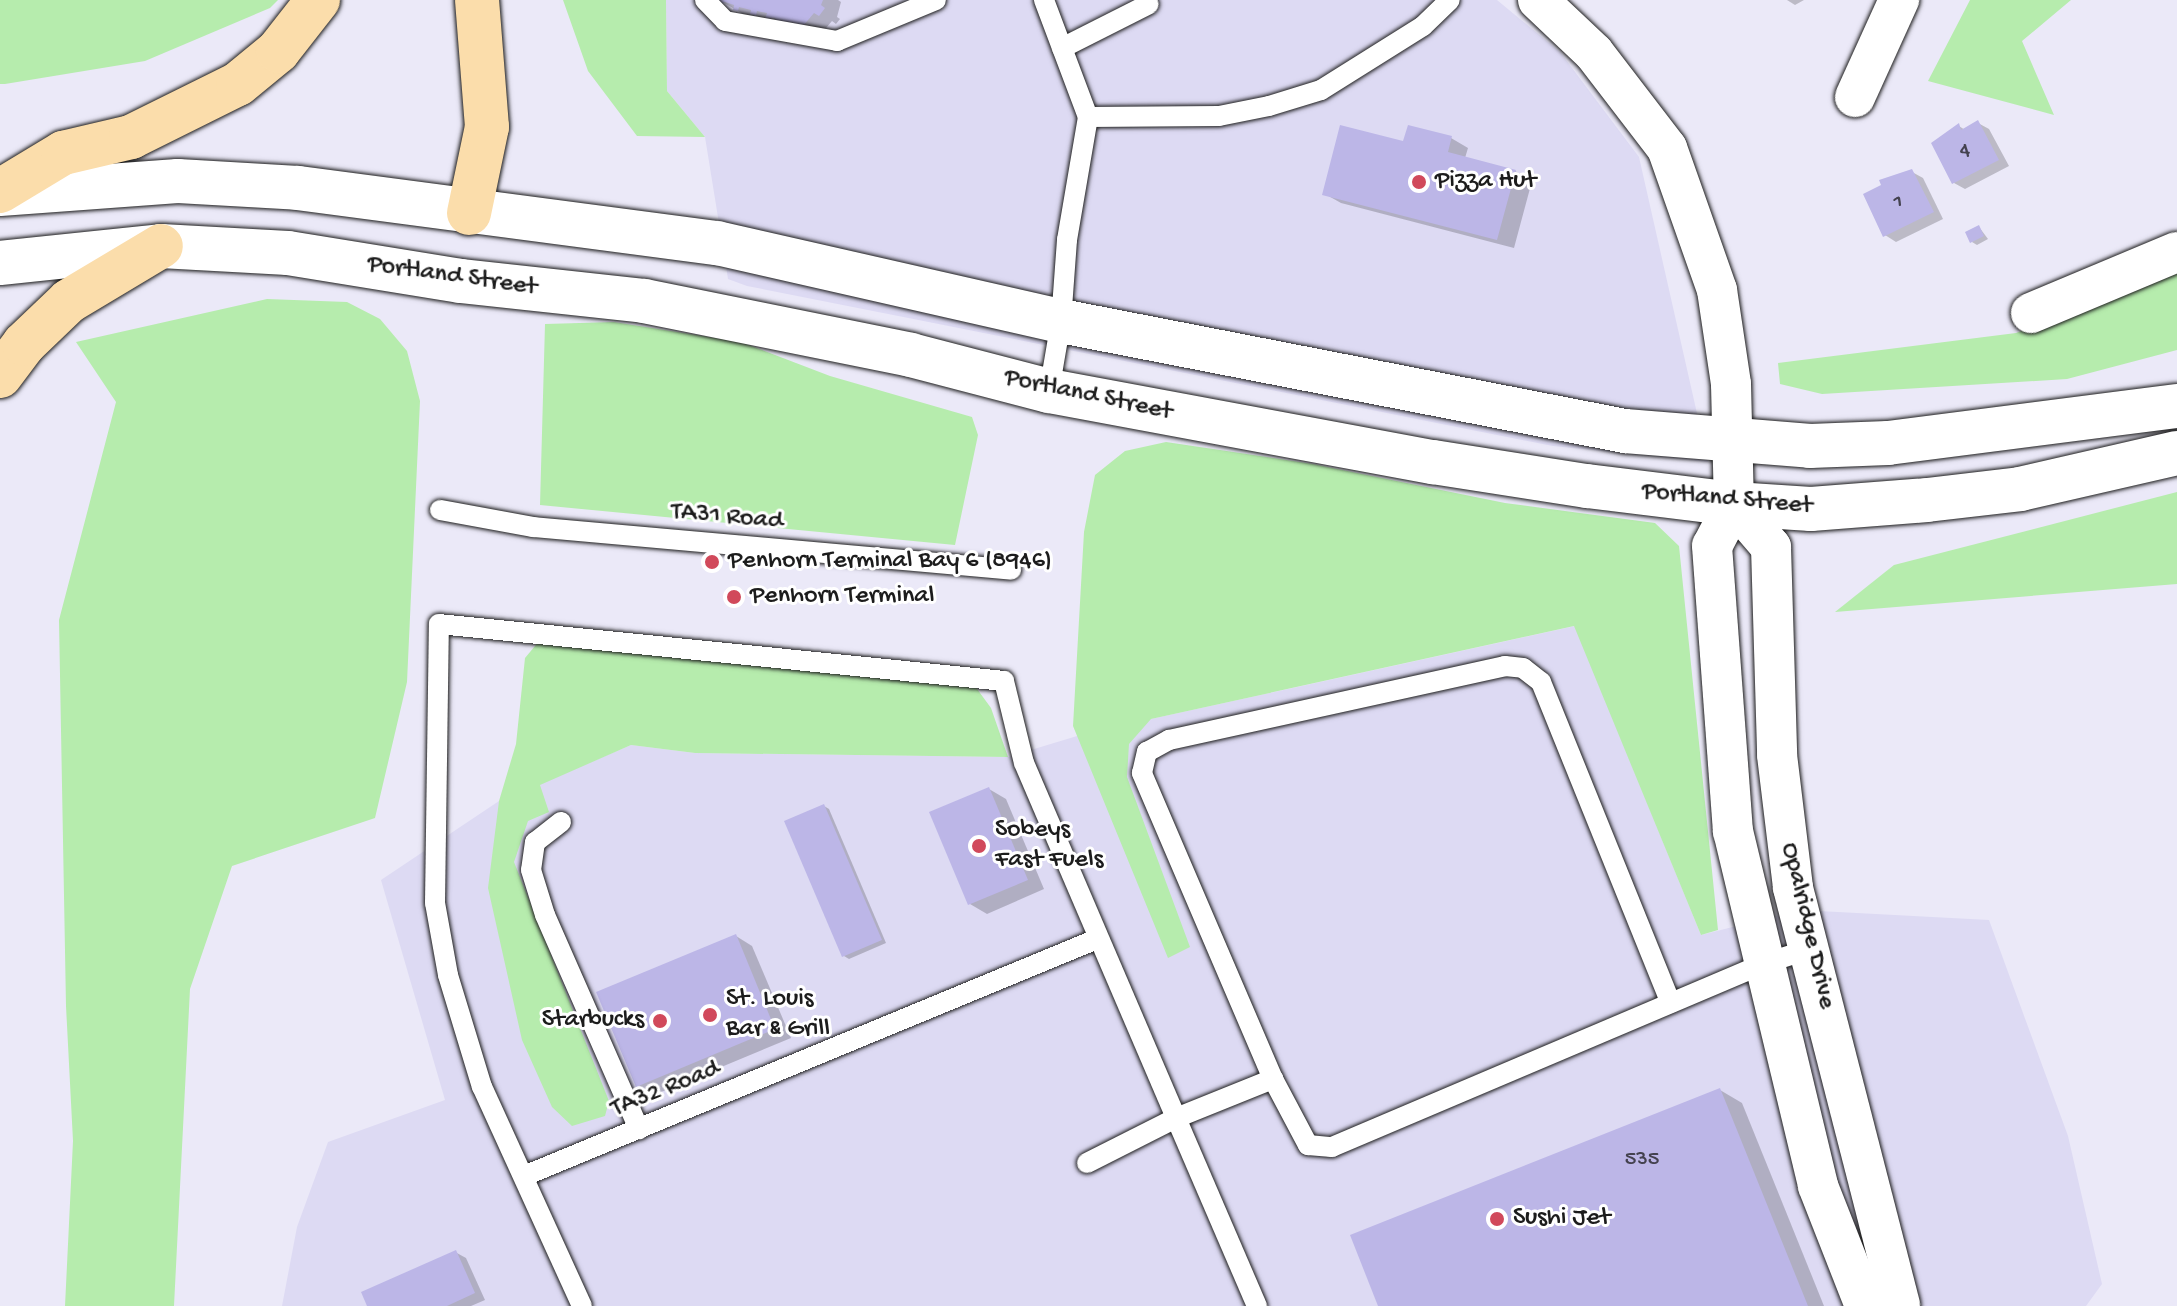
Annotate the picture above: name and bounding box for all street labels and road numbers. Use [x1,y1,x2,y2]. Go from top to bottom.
street label: Portland Street [365,250,539,304]
street label: Portland Street [1001,363,1175,429]
street label: Portland Street [1641,477,1813,523]
street label: TA31 Road [670,498,784,538]
street label: Opalridge Drive [1773,840,1841,1012]
street label: TA32 Road [607,1054,725,1126]

